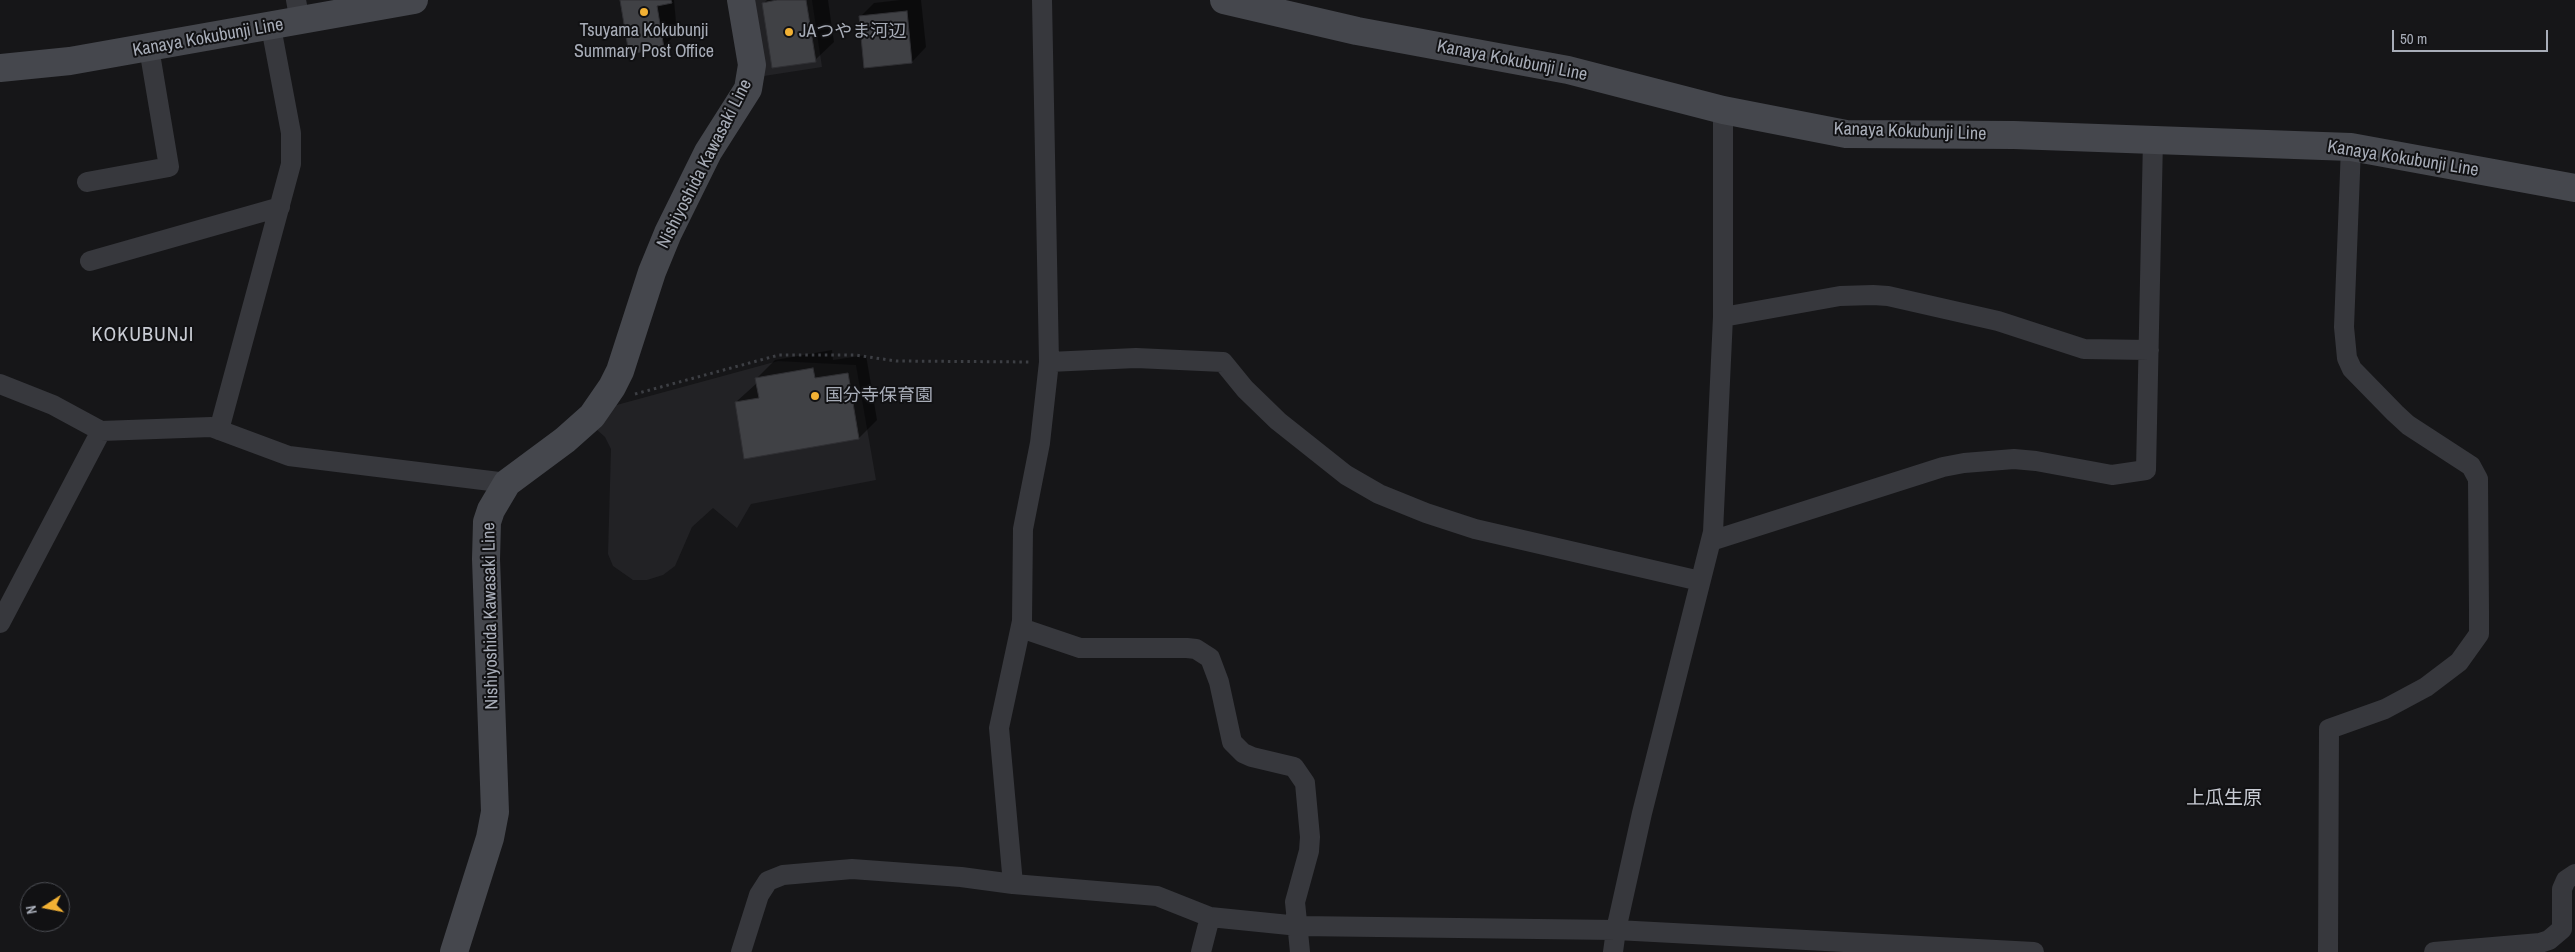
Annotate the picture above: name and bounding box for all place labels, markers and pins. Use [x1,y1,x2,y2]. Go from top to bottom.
marker: Tsuyama Kokubunji Summary Post Office [638,6,650,18]
place label: Tsuyama Kokubunji Summary Post Office [574,20,714,62]
place label: JAつやま河辺 [799,21,906,43]
marker: JAつやま河辺 [783,26,795,38]
place label: 国分寺保育園 [825,385,933,407]
marker: 国分寺保育園 [809,390,821,402]

